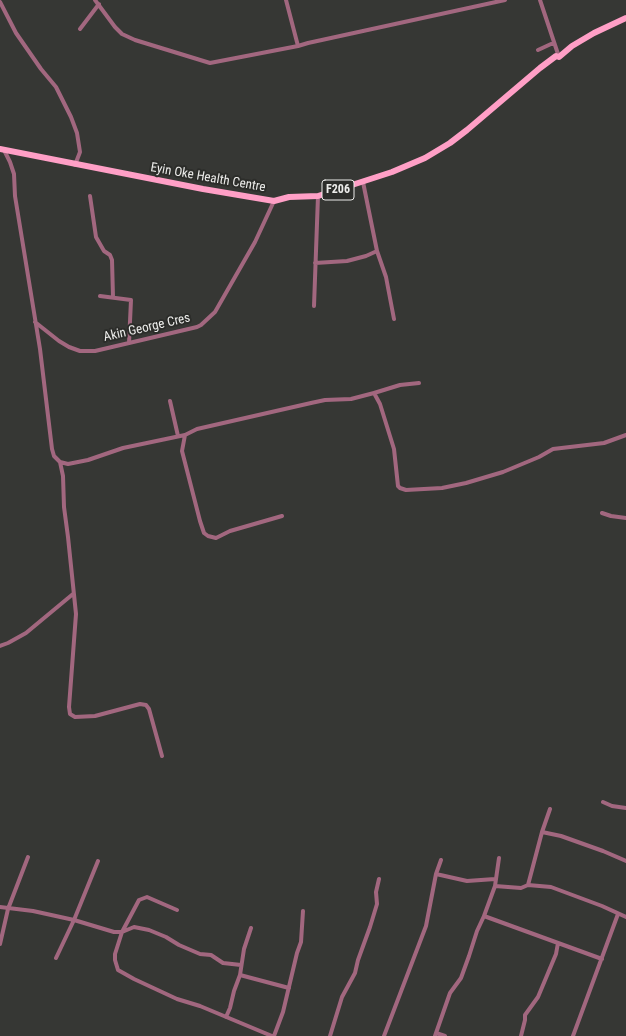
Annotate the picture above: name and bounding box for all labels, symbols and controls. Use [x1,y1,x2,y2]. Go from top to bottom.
street label: Eyin Oke Health Centre [149,160,267,196]
road number: F206 [322,180,354,200]
street label: Akin George Cres [102,310,192,346]

